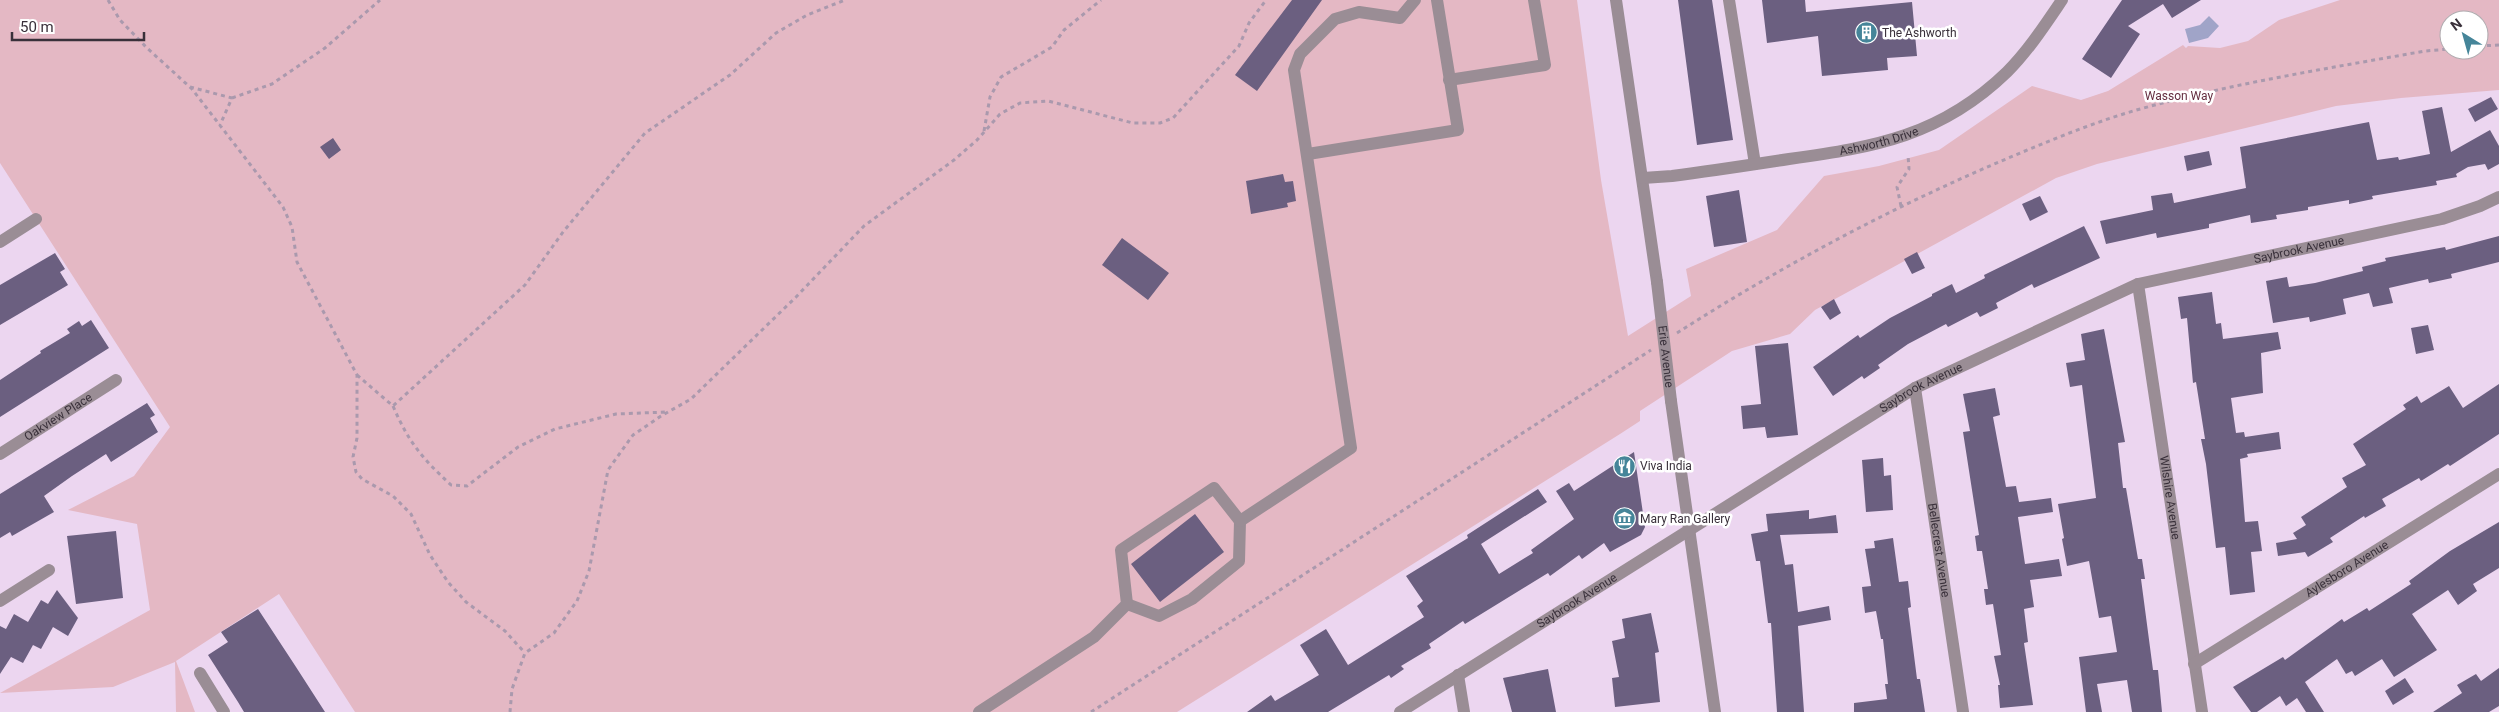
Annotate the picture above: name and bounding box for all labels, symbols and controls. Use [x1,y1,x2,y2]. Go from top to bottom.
scale bar [12,10,145,42]
north arrow [2439,10,2489,60]
text: N [2447,15,2465,34]
text: 50 m [20,18,54,36]
building icon: The Ashworth [1854,21,1878,45]
place label: The Ashworth [1882,26,1957,40]
park label: Wasson Way [2145,89,2214,103]
street label: Ashworth Drive [1838,124,1920,158]
street label: Saybrook Avenue [2252,233,2345,266]
street label: Erie Avenue [1655,325,1676,388]
street label: Saybrook Avenue [1877,360,1965,415]
street label: Oakview Place [22,390,95,444]
restaurant icon: Viva India [1612,454,1636,478]
street label: Wilshire Avenue [2157,455,2183,541]
place label: Viva India [1640,459,1692,473]
street label: Bellecrest Avenue [1925,502,1953,598]
museum icon: Mary Ran Gallery [1612,507,1636,531]
place label: Mary Ran Gallery [1640,512,1730,526]
street label: Aylesboro Avenue [2303,538,2391,600]
street label: Saybrook Avenue [1534,570,1620,631]

